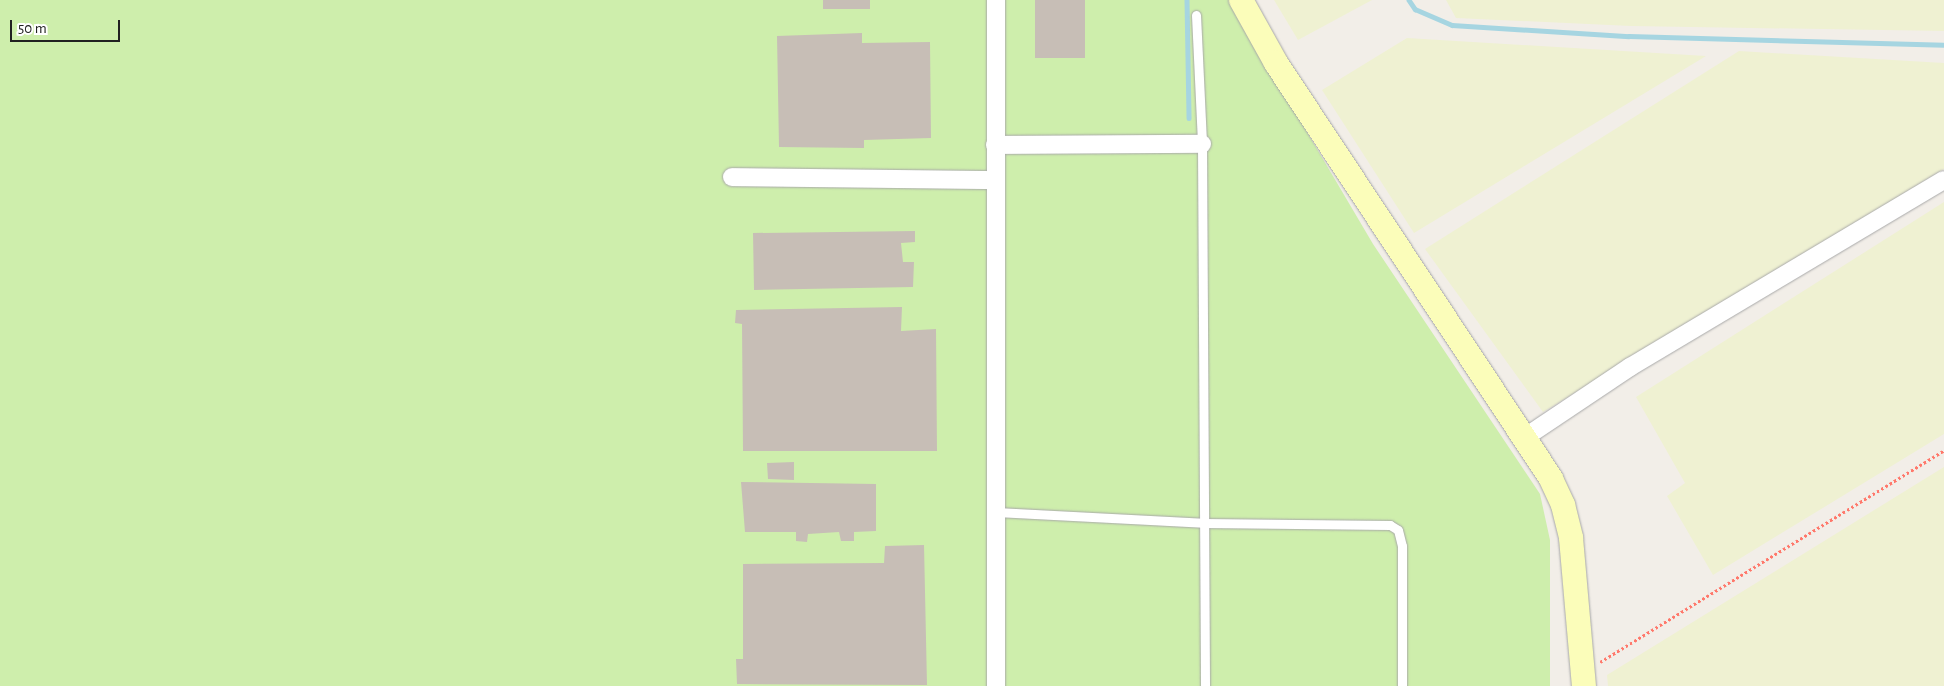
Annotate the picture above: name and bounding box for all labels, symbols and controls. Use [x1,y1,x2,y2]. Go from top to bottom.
scale bar [12,10,122,42]
text: 50 m [18,21,47,36]

